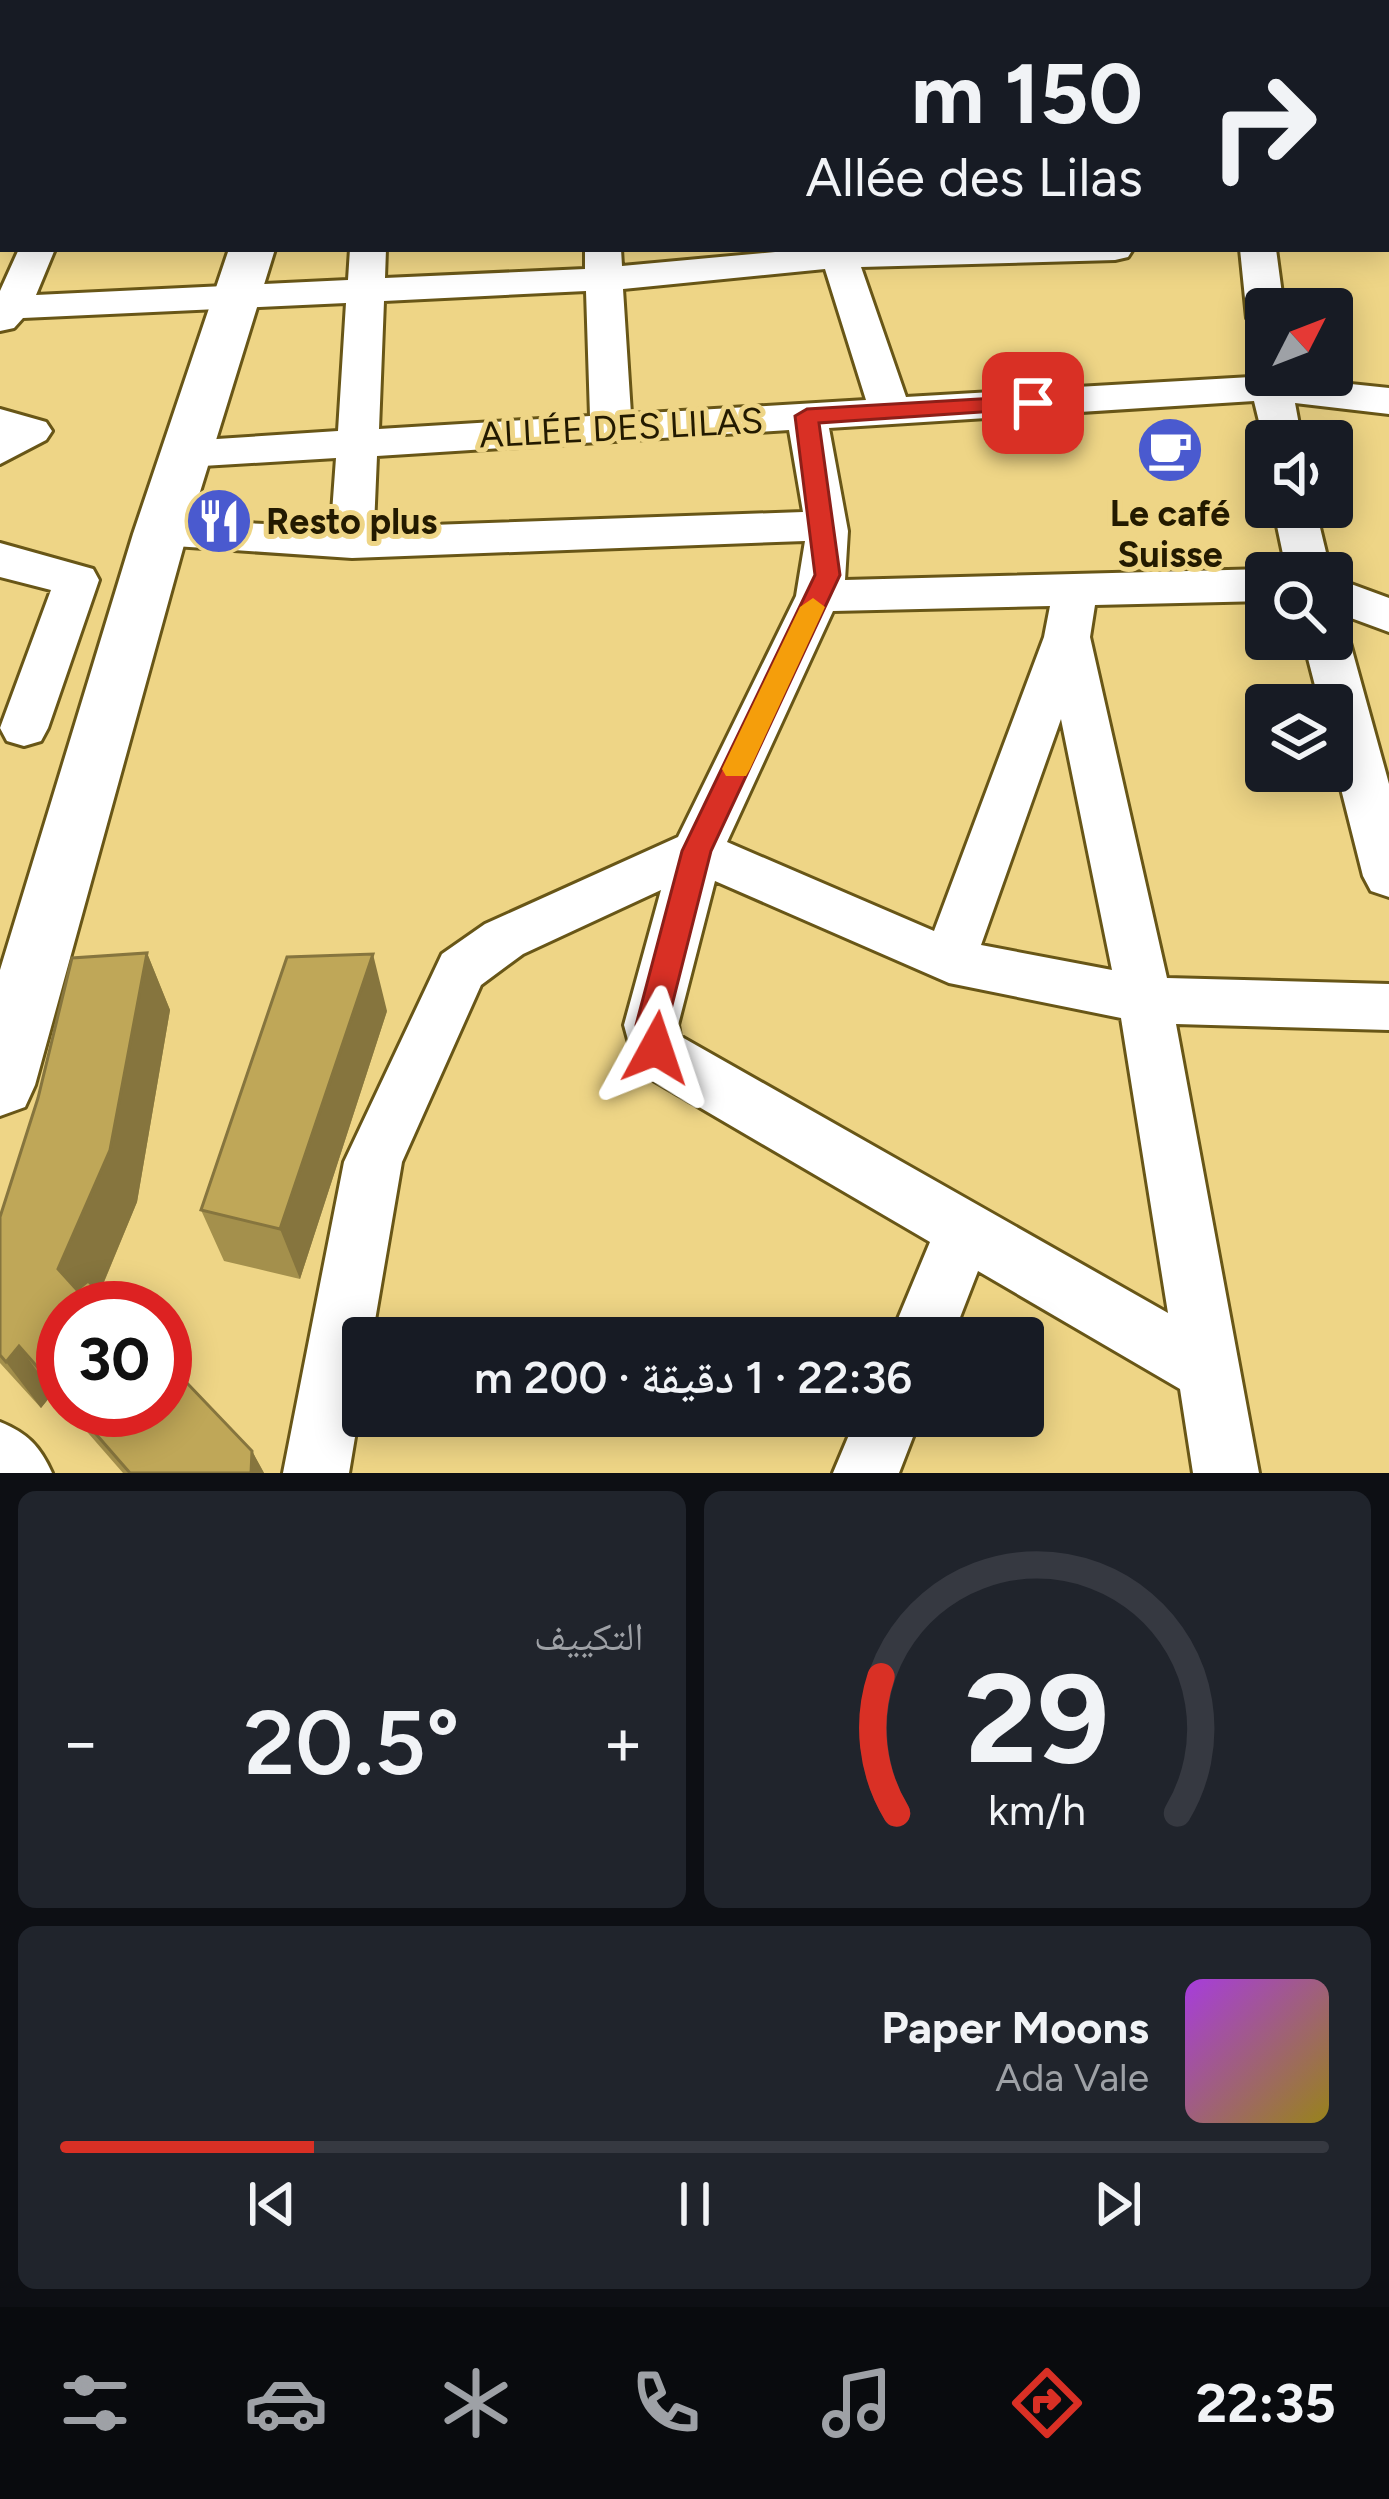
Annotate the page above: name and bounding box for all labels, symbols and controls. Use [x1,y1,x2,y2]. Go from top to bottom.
text: 150 m [911,43,1143,144]
icon: right [1185,48,1341,204]
text: Allée des Lilas [806,145,1143,210]
north arrow [1245,288,1353,396]
map controls [1245,288,1353,792]
pin [982,352,1084,454]
icon: arrive [1000,370,1066,436]
street label: ALLÉE DES LILAS [478,399,764,456]
cafe icon: Le café Suisse [1135,415,1205,485]
button: sound [1245,420,1353,528]
restaurant icon: Resto plus [184,486,254,556]
place label: Le café Suisse [1110,492,1230,576]
place label: Resto plus [266,500,438,543]
button: search [1245,552,1353,660]
button: layers [1245,684,1353,792]
position arrow [593,985,719,1111]
speed limit sign: 30 [36,1281,192,1437]
text: 22:36 · 1 دقيقة · 200 m [474,1350,912,1404]
text: التكييف [534,1613,644,1660]
text: 29 [965,1643,1110,1793]
text: 20.5° [244,1688,460,1797]
text: − [60,1702,101,1782]
text: + [602,1702,644,1782]
text: km/h [988,1783,1086,1835]
text: Paper Moons [881,2000,1149,2054]
text: Ada Vale [995,2054,1149,2101]
icon: previous [239,2171,305,2237]
icon: pause [662,2171,728,2237]
icon: next [1085,2171,1151,2237]
icon: filters [53,2361,137,2445]
icon: car [244,2361,328,2445]
icon: climate [434,2361,518,2445]
icon: phone [624,2361,708,2445]
icon: music [815,2361,899,2445]
icon: directions [1005,2361,1089,2445]
text: 22:35 [1196,2371,1336,2436]

